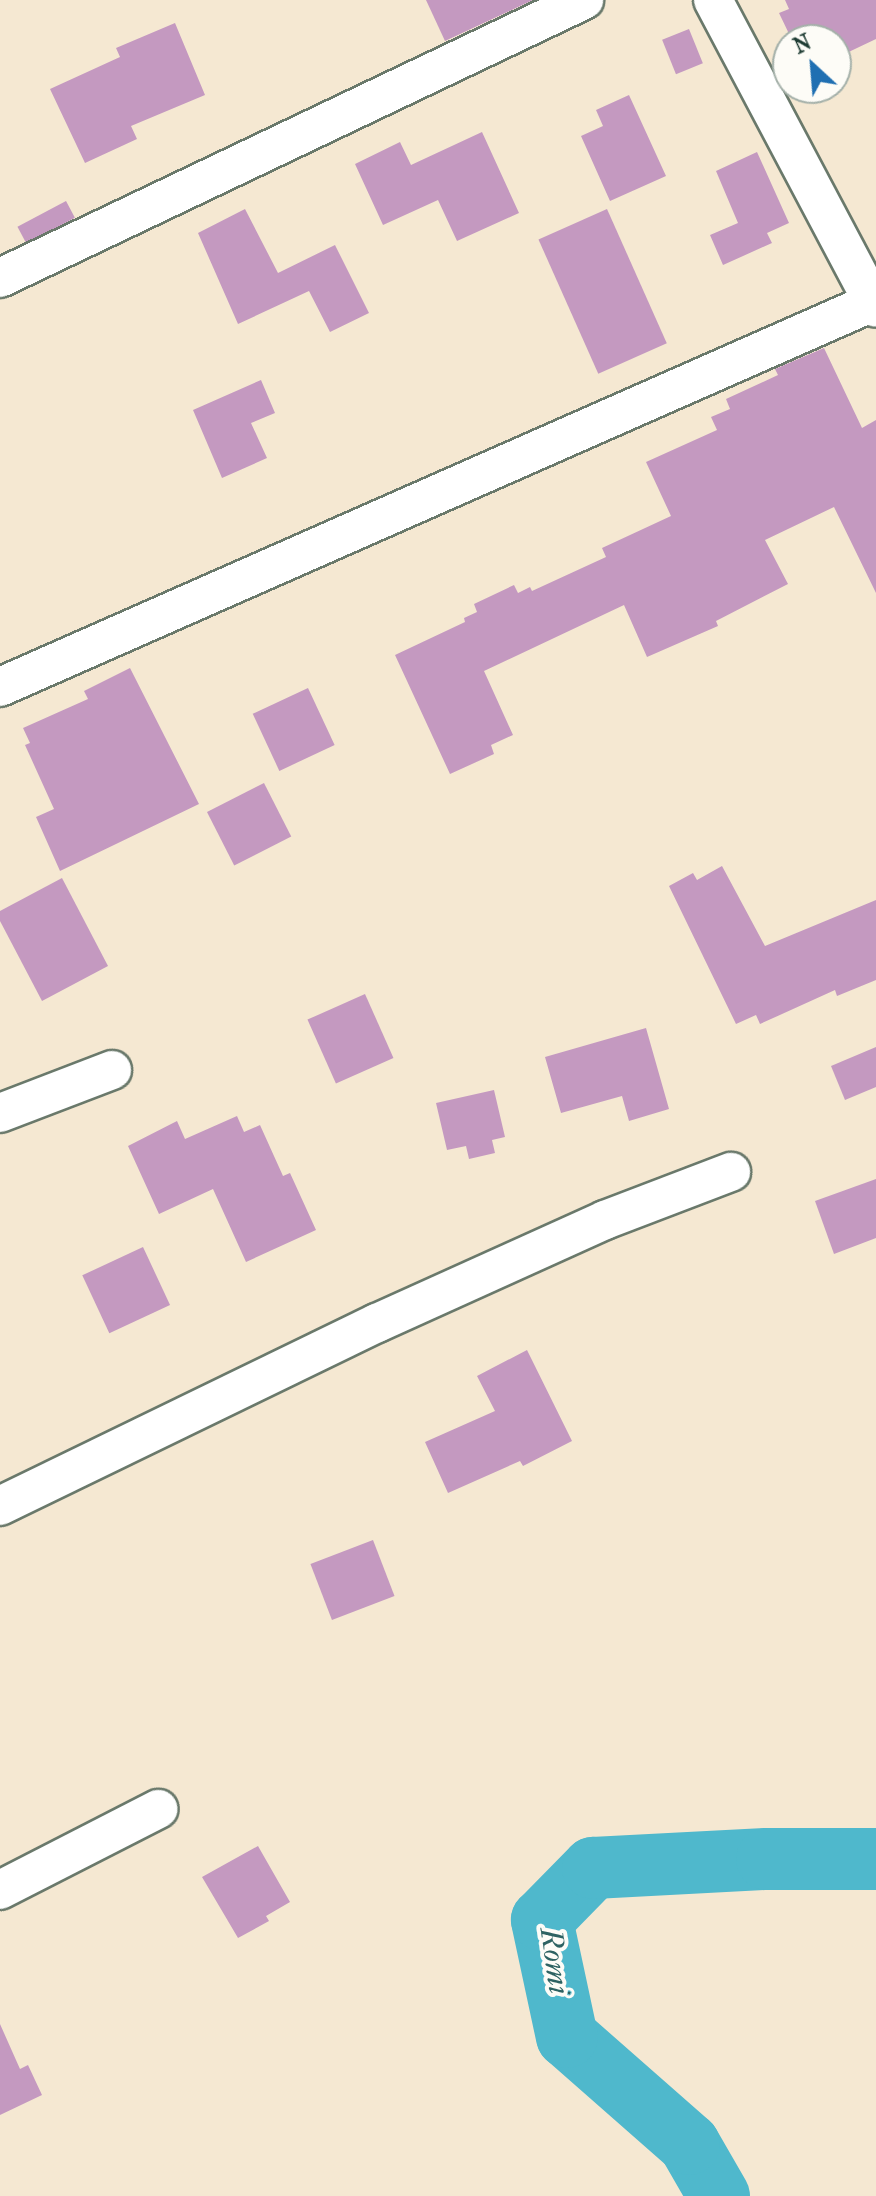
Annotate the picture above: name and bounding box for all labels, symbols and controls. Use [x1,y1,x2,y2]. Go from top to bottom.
north arrow [772,24,852,104]
text: N [789,29,816,60]
water label: Romi [532,1925,576,1997]

